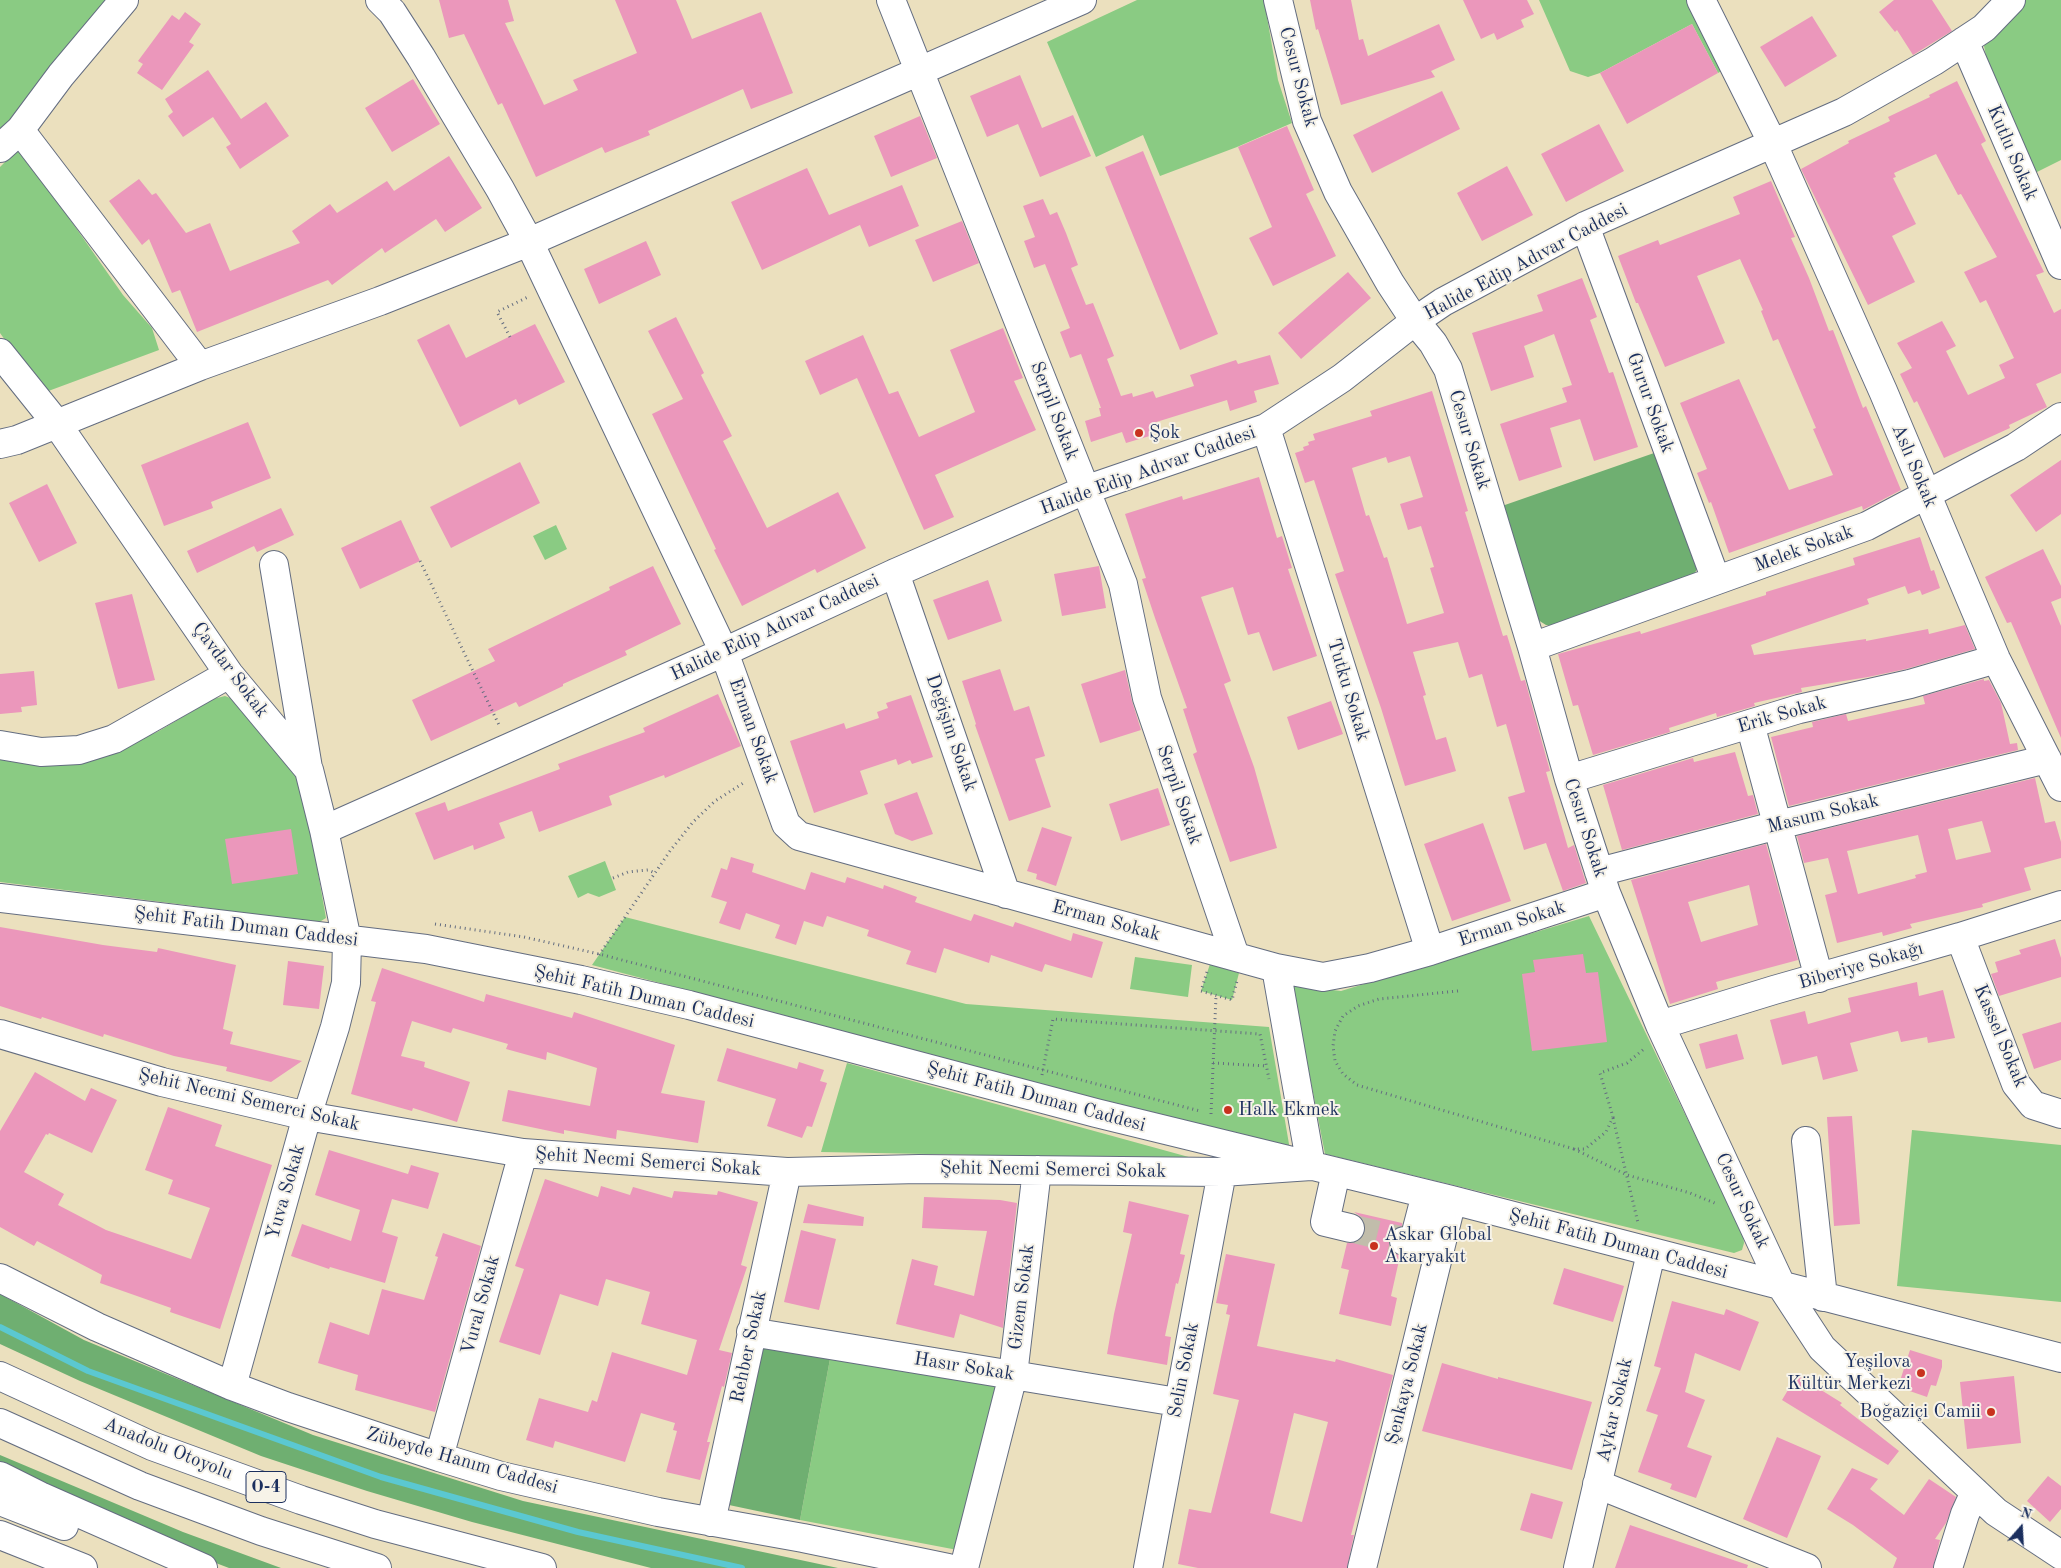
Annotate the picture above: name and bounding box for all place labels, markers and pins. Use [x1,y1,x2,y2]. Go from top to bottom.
place label: Şok [1149,422,1180,444]
marker: Şok [1133,427,1145,439]
place label: Halk Ekmek [1238,1099,1339,1121]
marker: Halk Ekmek [1222,1104,1234,1116]
place label: Askar Global Akaryakıt [1384,1224,1492,1268]
marker: Askar Global Akaryakıt [1368,1240,1380,1252]
place label: Yeşilova Kültür Merkezi [1787,1351,1911,1395]
marker: Yeşilova Kültür Merkezi [1915,1367,1927,1379]
place label: Boğaziçi Camii [1859,1401,1981,1423]
marker: Boğaziçi Camii [1985,1406,1997,1418]

